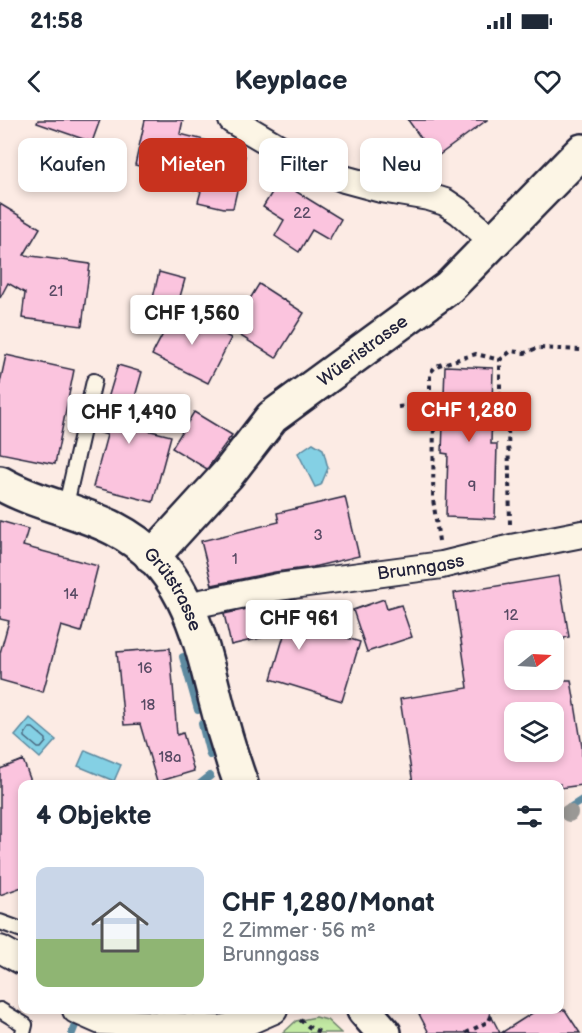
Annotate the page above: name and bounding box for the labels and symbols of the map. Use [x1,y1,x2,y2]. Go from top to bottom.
house number: 22 [293,204,311,223]
house number: 21 [49,282,63,301]
pin: CHF 1,560 [123,295,261,346]
street label: Wüeristrasse [314,311,412,391]
pin: CHF 1,280 [400,392,538,443]
pin: CHF 1,490 [60,394,198,445]
house number: 9 [468,477,476,496]
house number: 3 [313,526,323,545]
street label: Grütstrasse [139,543,206,634]
house number: 1 [232,550,238,569]
street label: Brunngass [376,550,466,585]
house number: 14 [64,585,78,604]
pin: CHF 961 [244,600,354,651]
house number: 12 [504,606,518,625]
north arrow [504,630,564,690]
house number: 16 [138,659,152,678]
house number: 18 [141,696,156,715]
house number: 18a [158,748,182,767]

